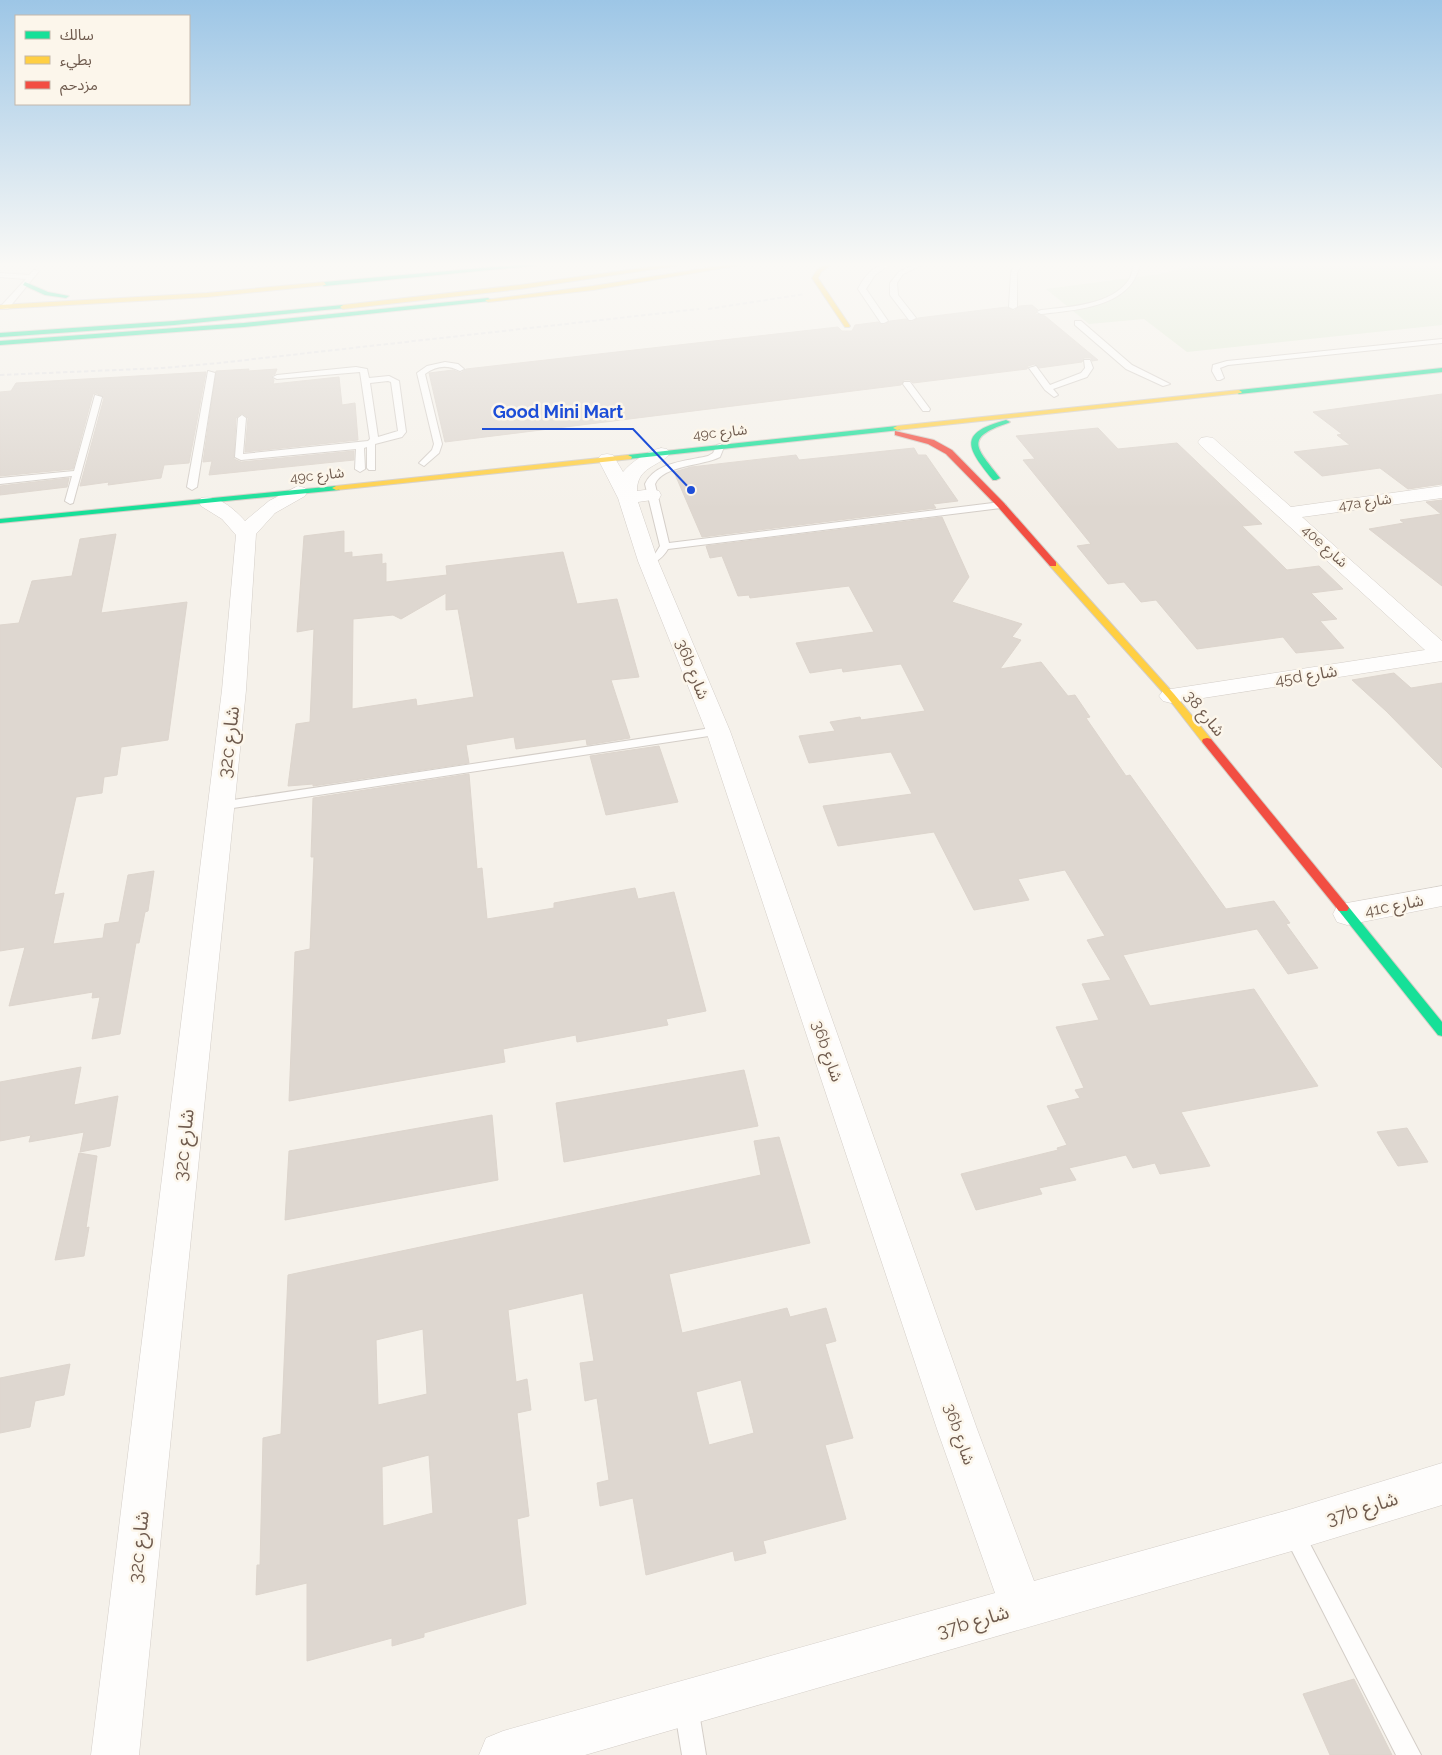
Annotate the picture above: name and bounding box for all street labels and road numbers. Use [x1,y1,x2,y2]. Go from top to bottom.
street label: 49c شارع [692,421,748,446]
street label: 49c شارع [289,464,345,489]
street label: 47a شارع [1337,490,1393,517]
street label: 40e شارع [1297,522,1351,573]
street label: 36b شارع [669,636,713,703]
street label: 45d شارع [1274,661,1339,693]
street label: شارع 38 [1178,687,1229,742]
street label: 32c شارع [213,705,246,780]
street label: 41c شارع [1363,890,1426,923]
street label: 36b شارع [805,1018,847,1085]
street label: 32c شارع [168,1108,201,1182]
street label: 36b شارع [937,1401,979,1468]
street label: 37b شارع [1323,1487,1401,1532]
street label: 32c شارع [123,1510,156,1584]
street label: 37b شارع [934,1600,1012,1645]

